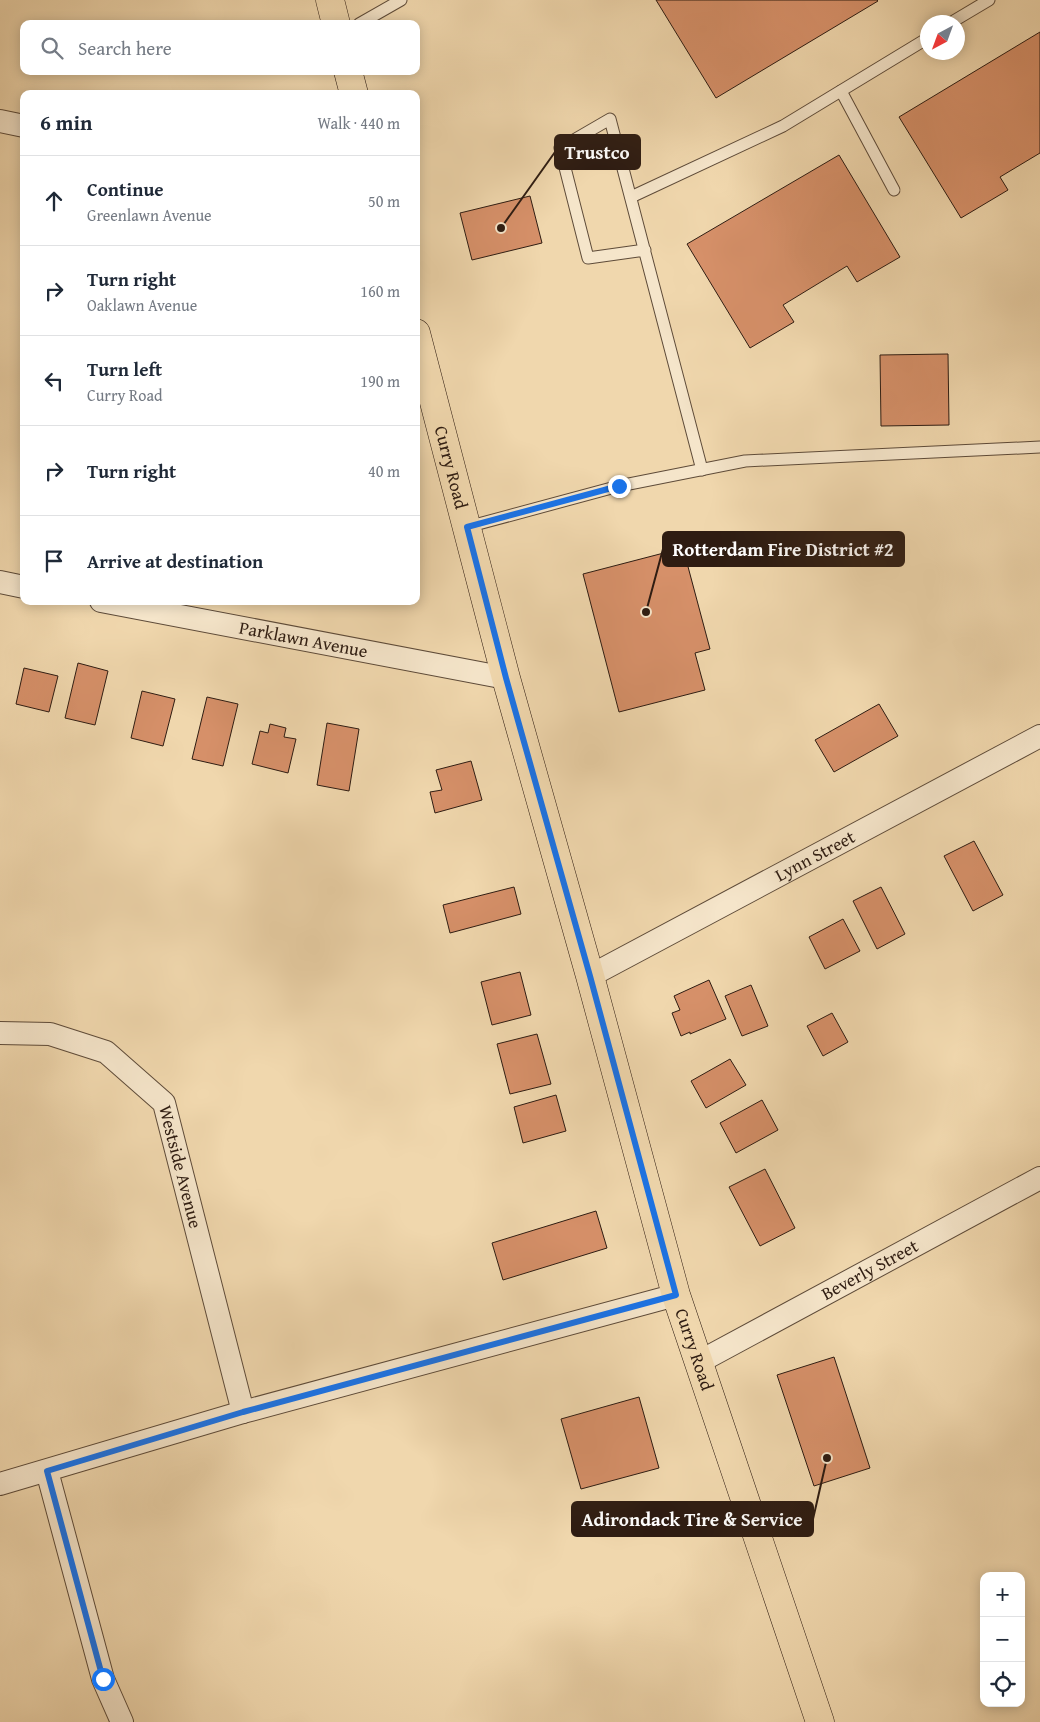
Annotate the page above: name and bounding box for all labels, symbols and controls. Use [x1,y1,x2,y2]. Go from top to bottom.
north arrow [920,15,965,60]
search box [20,20,420,75]
icon: search [38,34,66,62]
text: Search here [78,34,172,62]
text: 6 min [40,107,92,138]
text: Walk · 440 m [317,111,400,135]
callout: Trustco [555,135,640,169]
text: Trustco [564,138,630,166]
text: Continue [87,175,164,203]
icon: ahead [40,187,68,215]
text: 50 m [368,189,400,213]
text: Greenlawn Avenue [87,203,212,227]
text: Turn right [87,265,176,293]
icon: right [40,277,68,305]
text: 160 m [360,279,400,303]
text: Oaklawn Avenue [87,293,197,317]
text: Turn left [87,355,162,383]
icon: left [40,367,68,395]
text: 190 m [360,369,400,393]
text: Curry Road [87,383,163,407]
street label: Curry Road [428,423,475,512]
icon: right [40,457,68,485]
text: Turn right [87,457,176,485]
text: 40 m [368,459,400,483]
route end [608,475,631,498]
callout: Rotterdam Fire District #2 [663,532,904,566]
text: Rotterdam Fire District #2 [673,535,894,563]
icon: arrive [40,547,68,575]
text: Arrive at destination [87,547,263,575]
street label: Parklawn Avenue [237,614,370,664]
street label: Lynn Street [770,823,860,888]
street label: Westside Avenue [152,1102,210,1231]
street label: Beverly Street [816,1232,923,1307]
street label: Curry Road [668,1305,721,1394]
callout: Adirondack Tire & Service [572,1502,813,1536]
text: Adirondack Tire & Service [581,1505,803,1533]
map controls [980,1572,1025,1707]
button: + [980,1572,1025,1617]
button: − [980,1617,1025,1662]
button: locate [980,1662,1025,1707]
route start [92,1668,115,1691]

